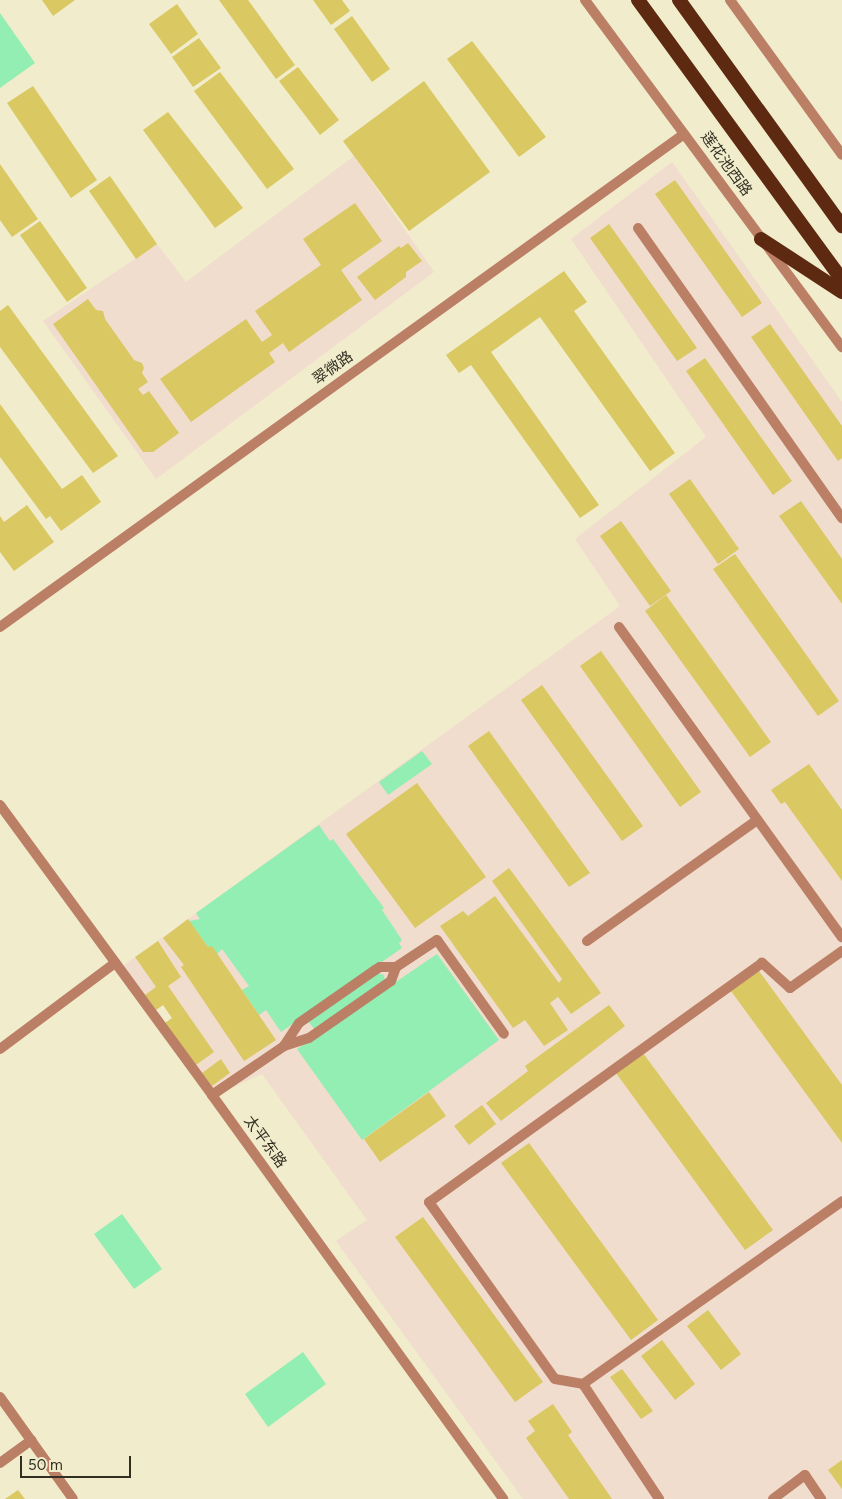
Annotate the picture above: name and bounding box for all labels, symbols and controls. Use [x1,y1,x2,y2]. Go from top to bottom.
street label: 莲花池西路 [697,128,755,200]
street label: 翠微路 [310,347,356,389]
street label: 太平东路 [240,1112,290,1172]
scale bar [22,1446,134,1478]
text: 50 m [28,1456,63,1474]

